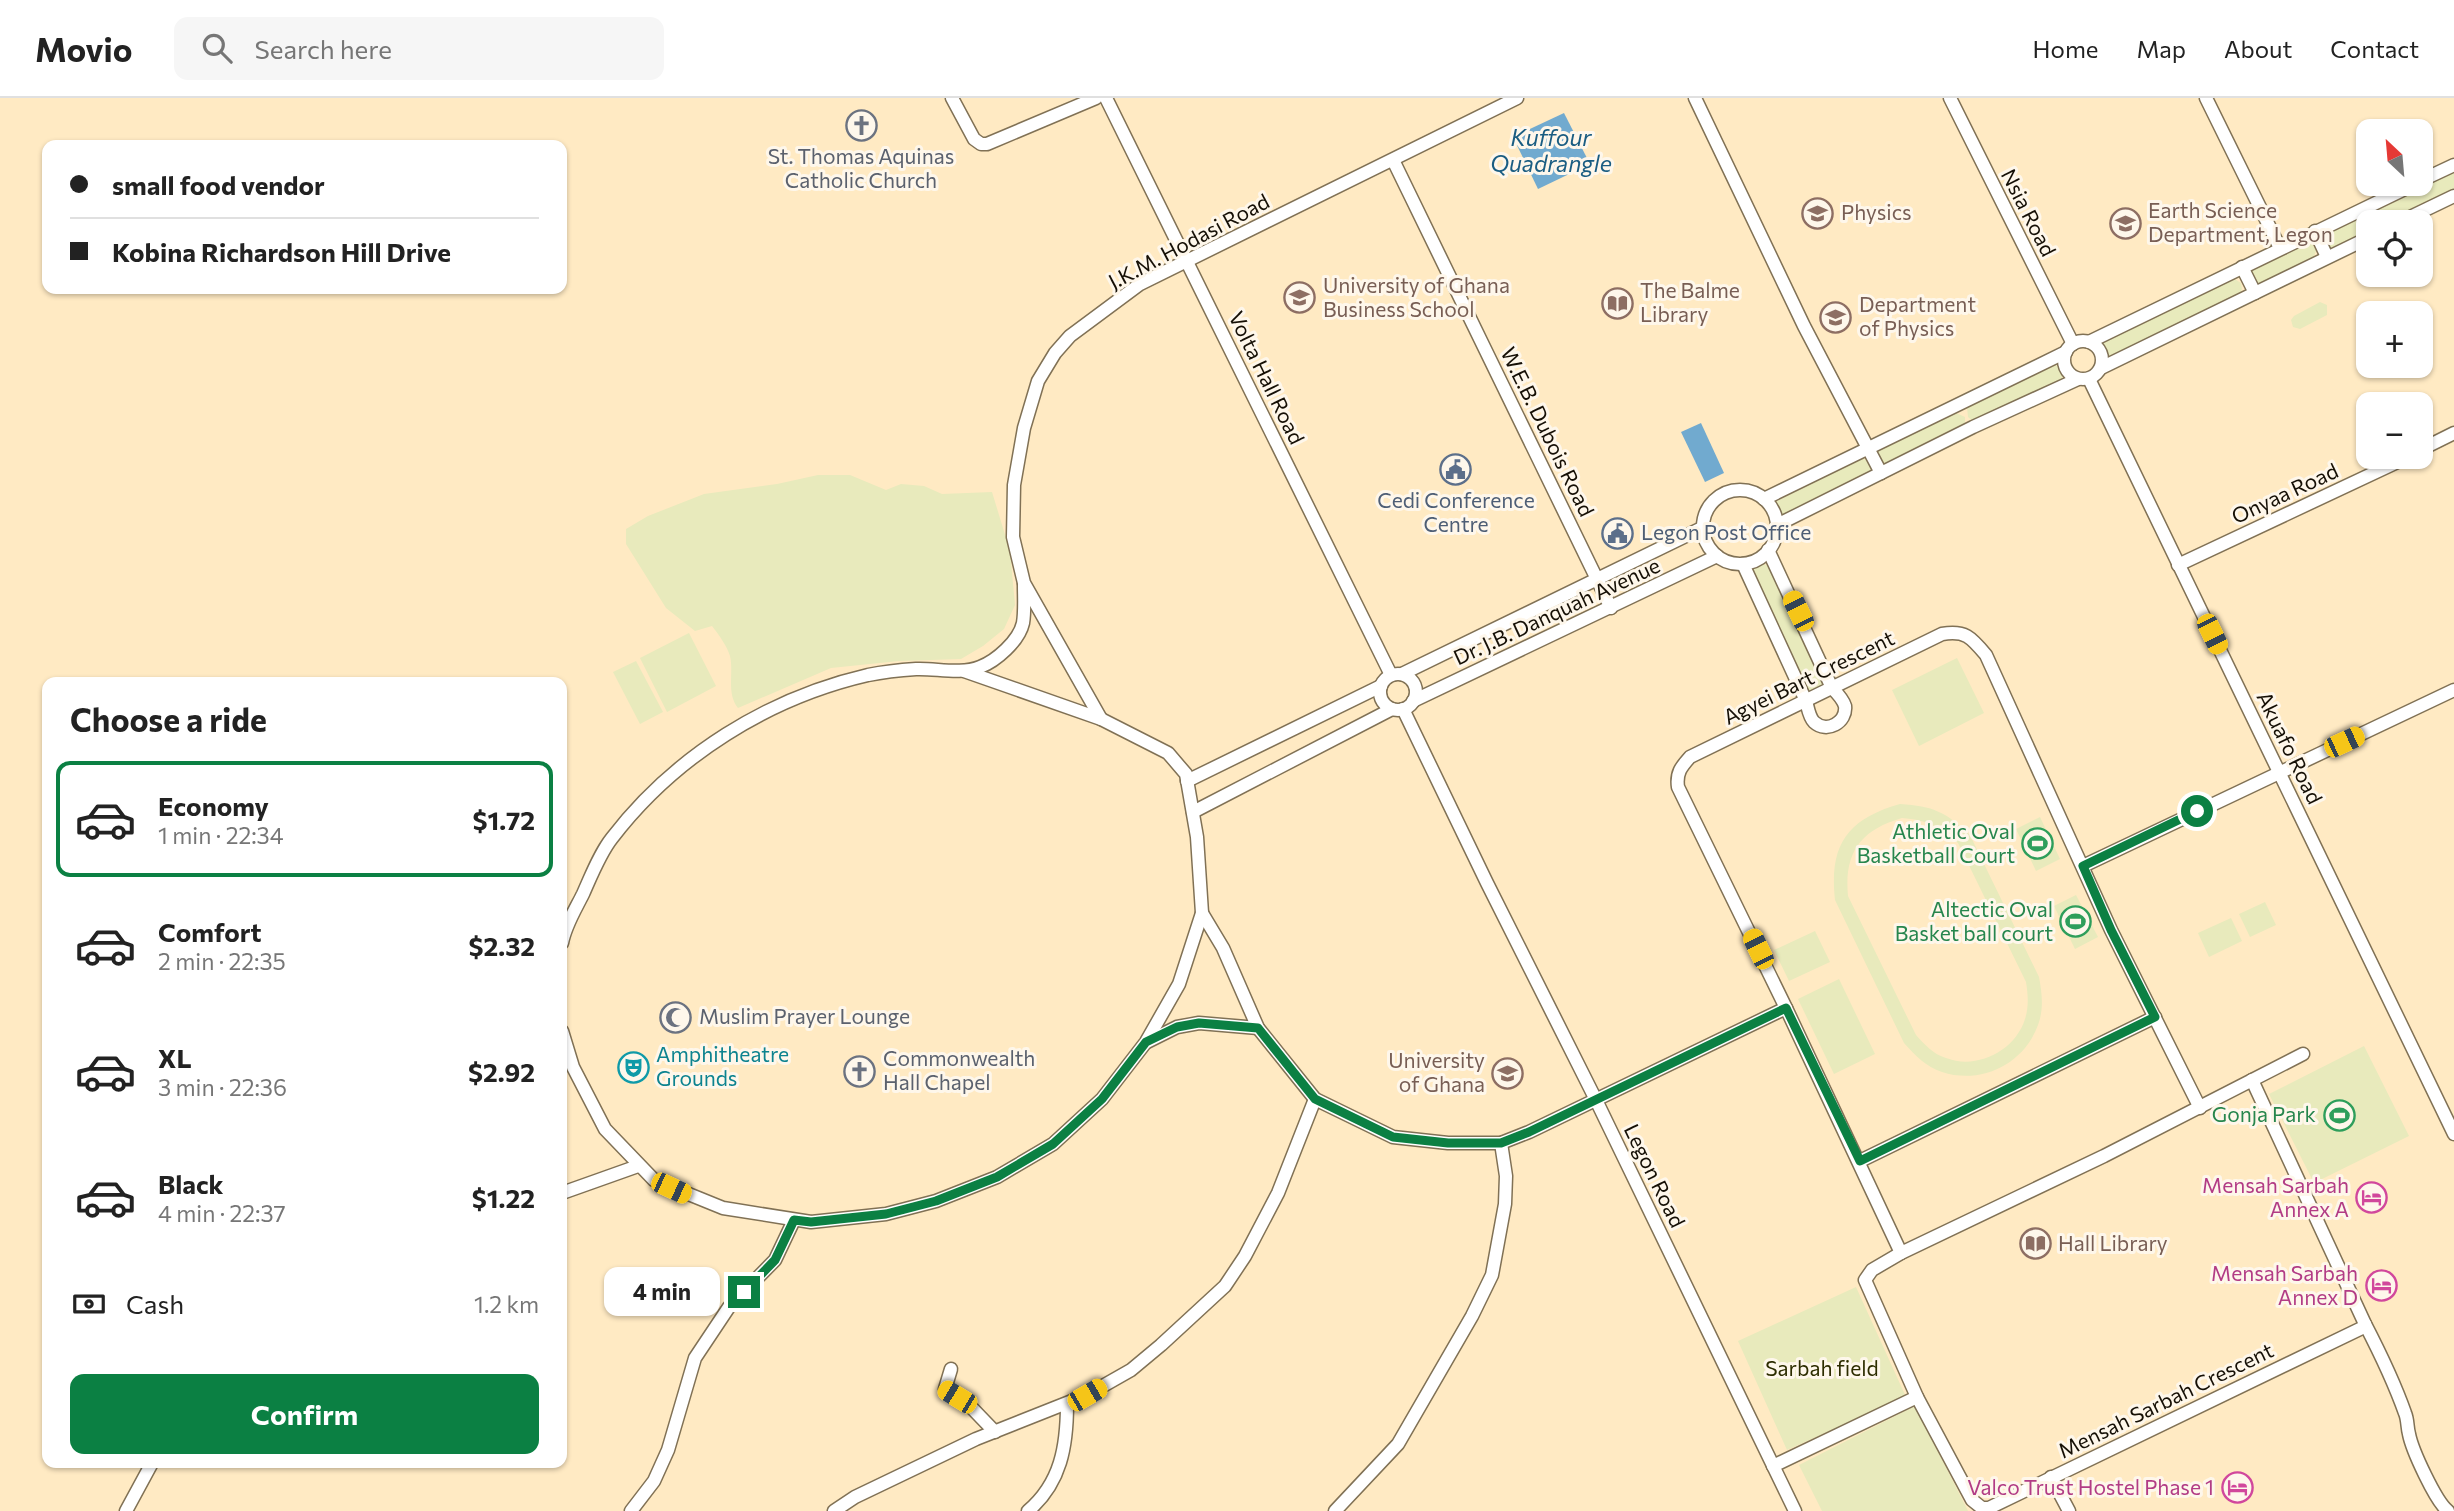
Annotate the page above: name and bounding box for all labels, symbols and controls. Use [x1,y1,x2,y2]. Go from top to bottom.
search box [174,17,664,80]
text: Movio [35,28,132,69]
icon: search [198,29,236,67]
text: Search here [254,33,392,64]
text: Home [2033,34,2099,63]
text: Map [2137,34,2186,63]
text: About [2224,34,2292,63]
text: Contact [2330,34,2419,63]
church icon: St. Thomas Aquinas Catholic Church [844,108,878,142]
north arrow [2356,119,2432,196]
map controls [2356,119,2433,469]
water label: Kuffour Quadrangle [1490,123,1612,177]
place label: St. Thomas Aquinas Catholic Church [768,143,954,192]
street label: Nsia Road [1997,164,2062,260]
text: small food vendor [112,169,325,200]
street label: J.K.M. Hodasi Road [1104,188,1273,294]
school or university icon: Physics [1801,196,1835,230]
place label: Earth Science Department, Legon [2148,197,2333,246]
place label: Physics [1841,199,1912,224]
school or university icon: Earth Science Department, Legon [2108,206,2142,240]
button: locate [2356,210,2433,287]
text: Kobina Richardson Hill Drive [112,236,451,267]
place label: University of Ghana Business School [1323,272,1510,321]
place label: The Balme Library [1640,277,1740,326]
school or university icon: University of Ghana Business School [1283,281,1317,315]
library icon: The Balme Library [1600,286,1634,320]
place label: Department of Physics [1859,291,1976,340]
school or university icon: Department of Physics [1819,300,1853,334]
button: + [2356,301,2433,378]
street label: Volta Hall Road [1224,307,1310,448]
street label: W.E.B. Dubois Road [1497,343,1600,520]
button: − [2356,392,2433,469]
public building icon: Cedi Conference Centre [1439,452,1473,486]
street label: Onyaa Road [2227,457,2342,528]
place label: Cedi Conference Centre [1377,487,1535,536]
public building icon: Legon Post Office [1601,516,1635,550]
place label: Legon Post Office [1641,519,1811,544]
street label: Dr. J.B. Danquah Avenue [1449,552,1664,669]
car [1780,588,1817,634]
car [2194,611,2231,657]
street label: Agyei Bart Crescent [1719,624,1898,729]
street label: Akuafo Road [2252,687,2328,808]
text: Choose a ride [70,699,267,739]
car [2321,724,2368,760]
icon: car [74,788,137,851]
text: Economy [158,790,269,821]
route start [2181,795,2213,827]
text: $1.72 [473,804,535,835]
place label: Athletic Oval Basketball Court [1857,818,2015,867]
text: 1 min · 22:34 [158,821,284,849]
sports icon: Athletic Oval Basketball Court [2021,827,2055,861]
place label: Altectic Oval Basket ball court [1895,896,2053,945]
sports icon: Altectic Oval Basket ball court [2059,905,2093,939]
icon: car [74,914,137,977]
text: Comfort [158,916,261,947]
car [1740,926,1777,972]
text: $2.32 [469,930,535,961]
text: 2 min · 22:35 [158,947,286,975]
mosque icon: Muslim Prayer Lounge [659,1000,693,1034]
place label: Muslim Prayer Lounge [699,1003,910,1028]
icon: car [74,1040,137,1103]
place label: Amphitheatre Grounds [656,1041,789,1090]
text: XL [158,1042,192,1073]
place label: Commonwealth Hall Chapel [883,1045,1035,1094]
place label: University of Ghana [1388,1047,1485,1096]
theatre icon: Amphitheatre Grounds [616,1050,650,1084]
church icon: Commonwealth Hall Chapel [843,1054,877,1088]
text: $2.92 [468,1056,535,1087]
school or university icon: University of Ghana [1491,1056,1525,1090]
text: 3 min · 22:36 [158,1073,287,1101]
sports icon: Gonja Park [2322,1098,2356,1132]
place label: Gonja Park [2212,1101,2316,1126]
street label: Legon Road [1620,1120,1691,1231]
icon: car [74,1166,137,1229]
text: Black [158,1168,224,1199]
car [648,1170,695,1206]
place label: Mensah Sarbah Annex A [2202,1172,2349,1221]
hotel icon: Mensah Sarbah Annex A [2355,1181,2389,1215]
text: $1.22 [472,1182,535,1213]
text: 4 min · 22:37 [158,1199,286,1227]
library icon: Hall Library [2018,1227,2052,1261]
place label: Hall Library [2058,1230,2168,1255]
place label: Mensah Sarbah Annex D [2211,1260,2358,1309]
callout: 4 min [604,1268,720,1316]
hotel icon: Mensah Sarbah Annex D [2364,1269,2398,1303]
route end [728,1276,760,1308]
text: 4 min [633,1277,691,1305]
icon: cash [70,1285,108,1323]
text: Cash [126,1288,184,1319]
text: 1.2 km [474,1290,539,1318]
street label: Mensah Sarbah Crescent [2054,1337,2277,1463]
park label: Sarbah field [1765,1355,1879,1380]
button: Confirm [70,1374,539,1454]
car [1064,1375,1111,1415]
car [934,1377,981,1417]
hotel icon: Valco Trust Hostel Phase 1 [2220,1471,2254,1505]
place label: Valco Trust Hostel Phase 1 [1967,1474,2214,1499]

